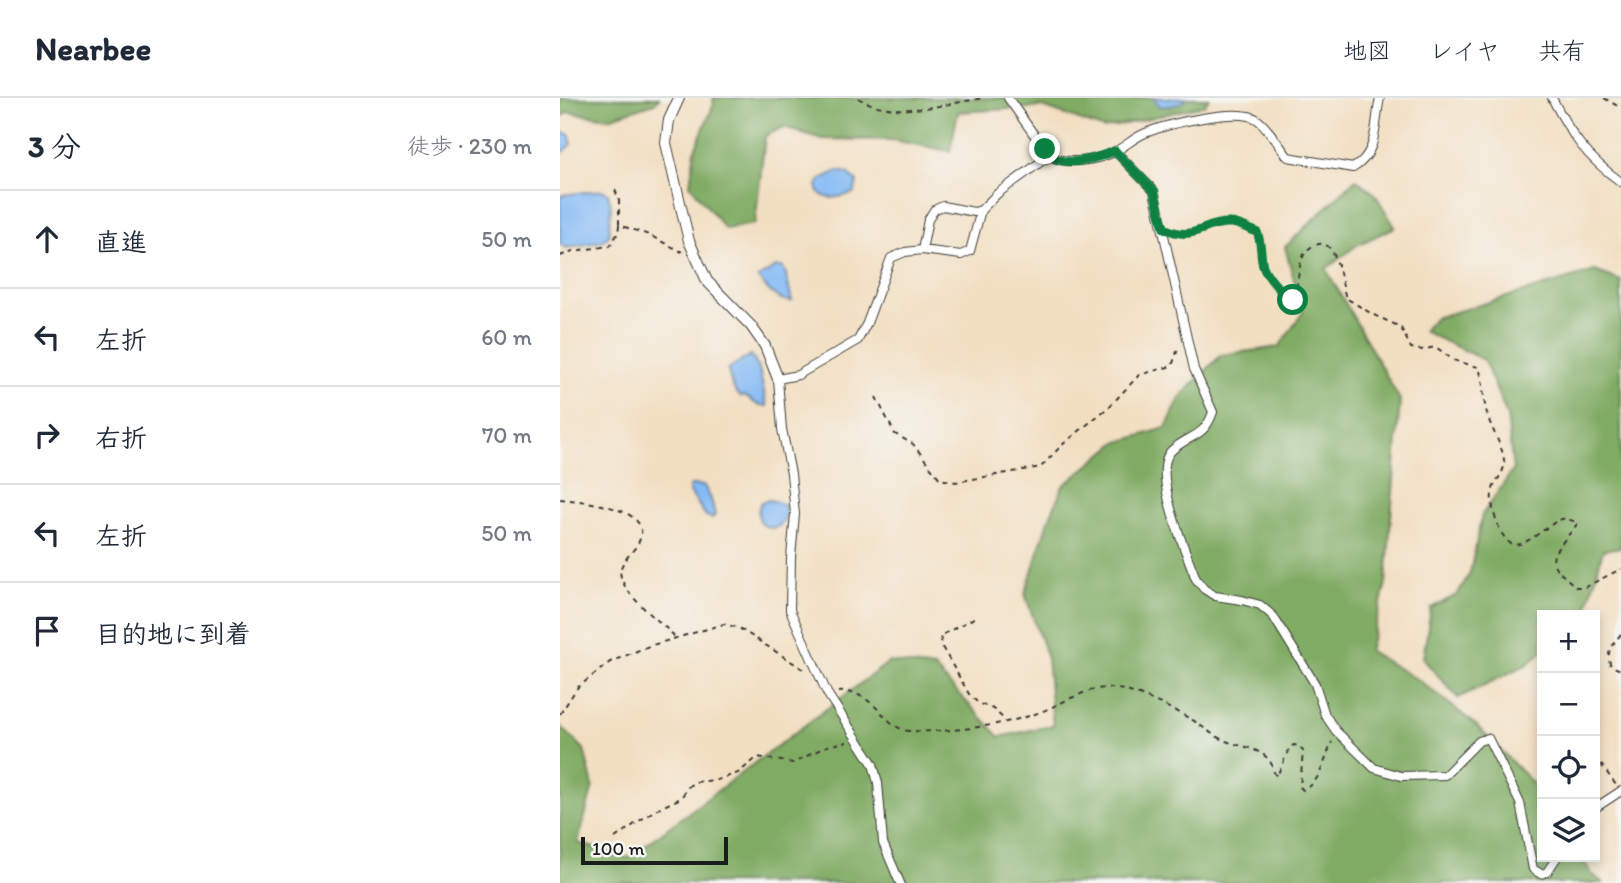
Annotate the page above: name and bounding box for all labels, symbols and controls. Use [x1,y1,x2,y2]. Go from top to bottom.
text: Nearbee [35,29,151,68]
text: 地図 [1343,36,1391,65]
text: レイヤ [1429,36,1500,65]
text: 共有 [1538,36,1586,65]
text: 3 分 [28,128,81,165]
text: 徒歩 · 230 m [407,132,532,160]
route end [1029,133,1060,164]
icon: ahead [28,220,66,258]
text: 50 m [481,225,532,253]
text: 直進 [95,226,147,258]
route start [1277,284,1308,315]
icon: left [28,318,66,356]
text: 60 m [481,323,532,351]
text: 左折 [95,324,147,356]
icon: right [28,416,66,454]
text: 70 m [482,421,532,449]
text: 右折 [95,422,147,454]
icon: left [28,514,66,552]
text: 50 m [481,519,532,547]
text: 左折 [95,520,147,552]
map controls [1537,610,1600,862]
button: + [1537,610,1600,673]
icon: arrive [28,612,66,650]
text: 目的地に到着 [95,618,251,650]
button: − [1537,673,1600,736]
button: locate [1537,736,1600,799]
button: layers [1537,799,1600,862]
scale bar [581,834,728,866]
text: 100 m [592,837,644,860]

